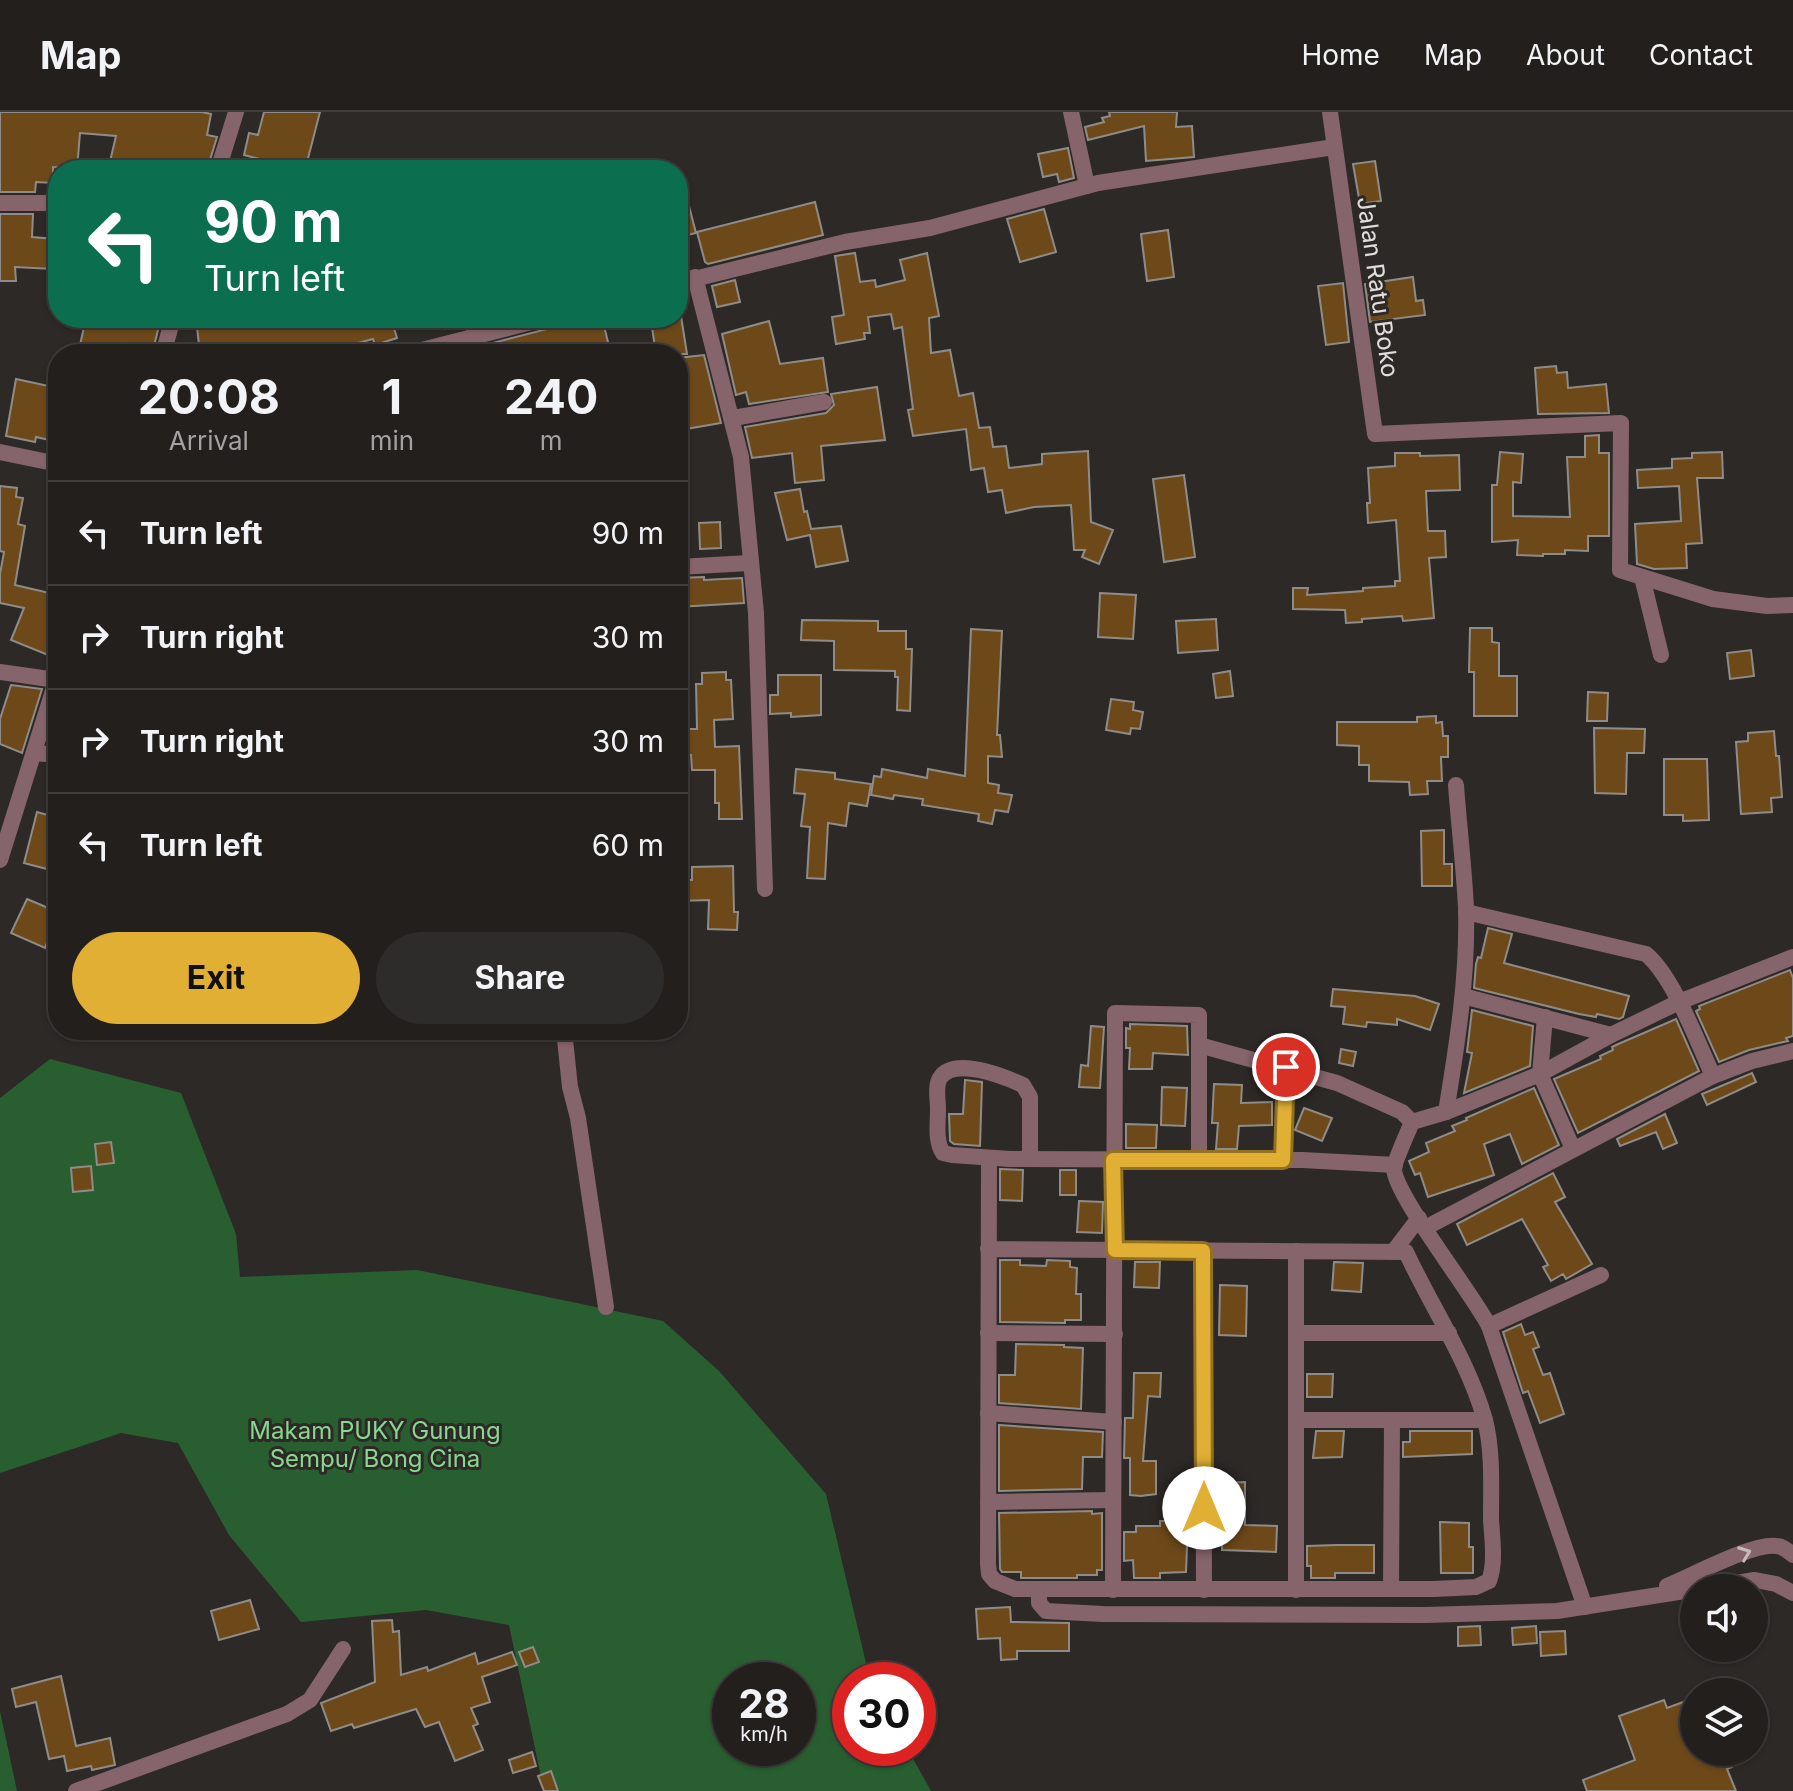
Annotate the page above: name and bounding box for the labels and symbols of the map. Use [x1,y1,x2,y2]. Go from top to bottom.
street label: Jalan Ratu Boko [1351,195,1405,379]
pin [1252,1033,1320,1101]
park label: Makam PUKY Gunung Sempu/ Bong Cina [249,1416,501,1473]
position arrow [1162,1466,1246,1550]
one-way arrow [1737,1546,1751,1563]
speed limit sign: 30 [832,1662,936,1766]

